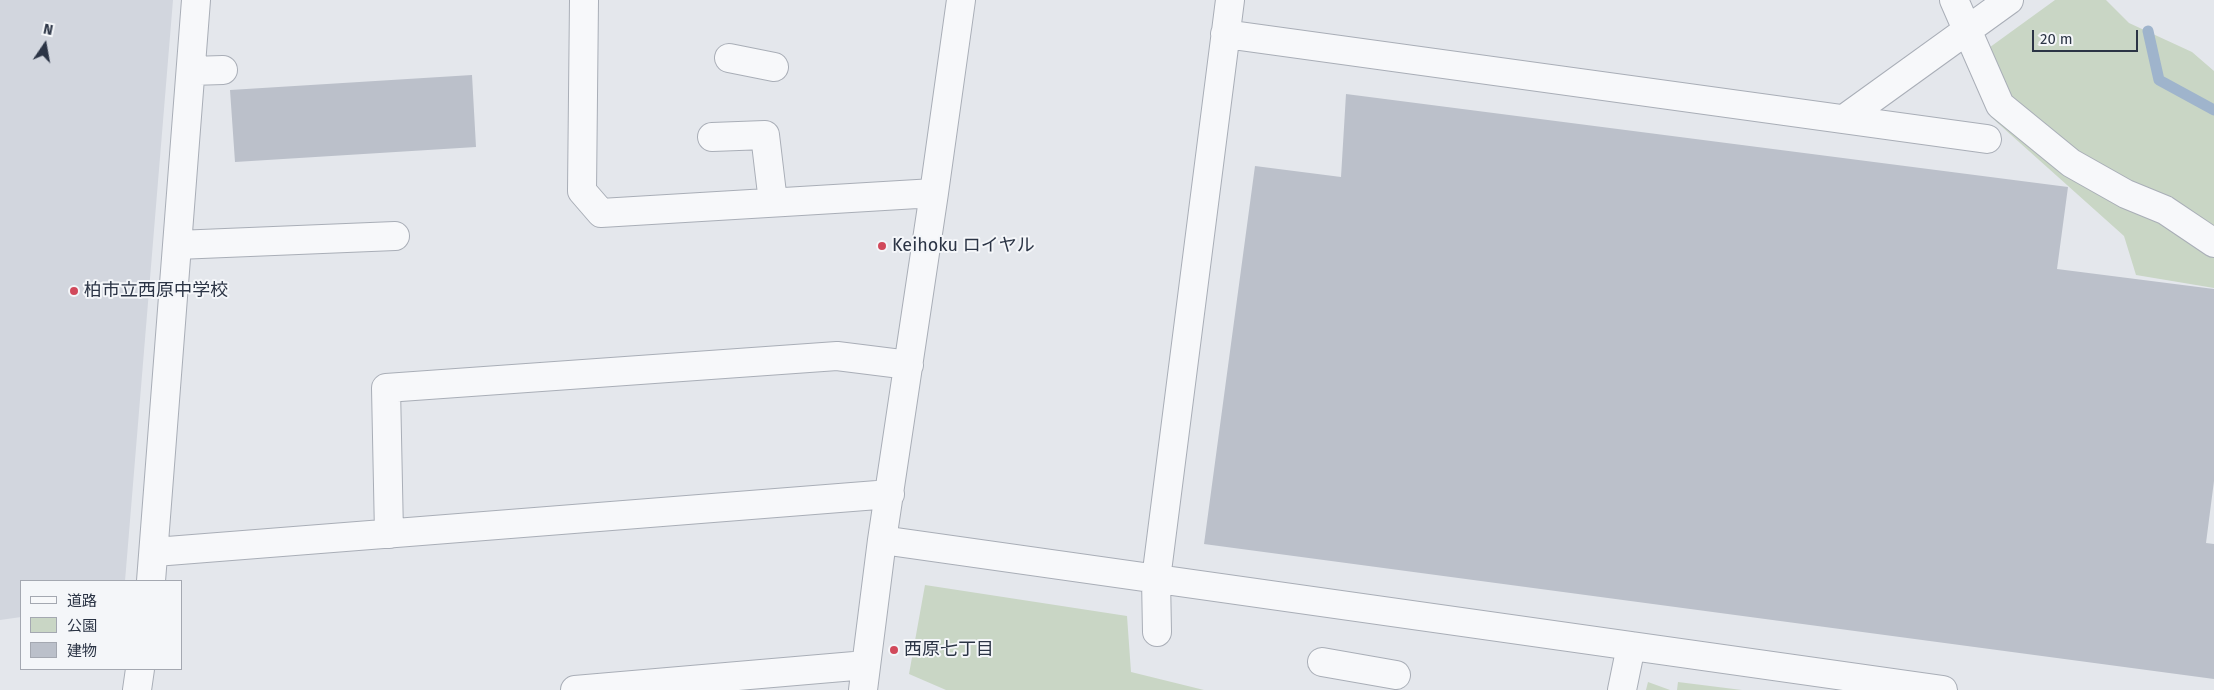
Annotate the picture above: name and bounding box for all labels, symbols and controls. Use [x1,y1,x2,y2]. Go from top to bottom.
north arrow [20,20,70,70]
scale bar [2034,20,2140,52]
text: N [42,21,55,39]
text: 20 m [2040,30,2073,48]
place label: Keihoku ロイヤル [892,235,1035,257]
marker: Keihoku ロイヤル [876,240,888,252]
place label: 柏市立西原中学校 [84,280,228,302]
marker: 柏市立西原中学校 [68,285,80,297]
legend [20,580,182,670]
text: 道路 [67,592,97,610]
text: 公園 [67,617,97,635]
place label: 西原七丁目 [904,639,994,661]
text: 建物 [67,642,97,660]
marker: 西原七丁目 [888,644,900,656]

